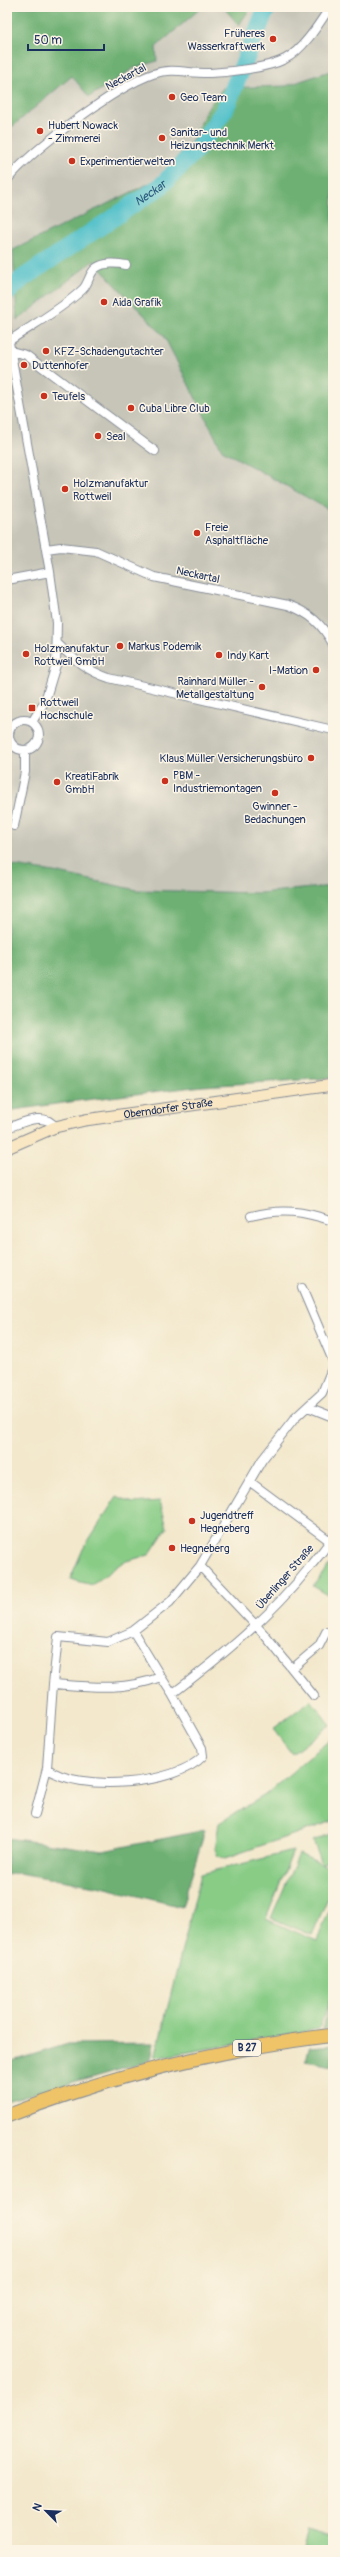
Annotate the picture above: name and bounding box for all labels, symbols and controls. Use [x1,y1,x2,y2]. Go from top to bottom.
scale bar [28,26,104,52]
place label: Früheres Wasserkraftwerk [187,27,265,53]
text: 50 m [34,33,62,48]
marker: Früheres Wasserkraftwerk [268,34,278,44]
street label: Neckartal [103,61,149,93]
place label: Geo Team [180,91,227,104]
marker: Geo Team [167,92,177,102]
place label: Hubert Nowack - Zimmerei [48,119,118,145]
marker: Hubert Nowack - Zimmerei [35,126,45,136]
place label: Sanitar- und Heizungstechnik Merkt [170,126,274,152]
marker: Sanitar- und Heizungstechnik Merkt [157,133,167,143]
place label: Experimentierwelten [80,155,175,168]
marker: Experimentierwelten [67,156,77,166]
water label: Neckar [132,176,171,209]
place label: Aida Grafik [112,296,162,309]
marker: Aida Grafik [99,297,109,307]
place label: KFZ-Schadengutachter [54,345,164,358]
marker: KFZ-Schadengutachter [41,346,51,356]
place label: Duttenhofer [32,359,89,372]
marker: Duttenhofer [19,360,29,370]
place label: Teufels [52,390,85,403]
marker: Teufels [39,391,49,401]
place label: Cuba Libre Club [139,402,210,415]
marker: Cuba Libre Club [126,403,136,413]
place label: Seal [106,430,126,443]
marker: Seal [93,431,103,441]
place label: Holzmanufaktur Rottweil [73,477,148,503]
marker: Holzmanufaktur Rottweil [60,484,70,494]
place label: Freie Asphaltfläche [205,521,269,547]
marker: Freie Asphaltfläche [192,528,202,538]
street label: Neckartal [175,564,221,586]
place label: Markus Podemik [128,640,202,653]
marker: Markus Podemik [115,641,125,651]
place label: Holzmanufaktur Rottweil GmbH [34,642,109,668]
marker: Holzmanufaktur Rottweil GmbH [21,649,31,659]
place label: Indy Kart [227,649,269,662]
marker: Indy Kart [214,650,224,660]
place label: I-Mation [269,664,308,677]
marker: I-Mation [311,665,321,675]
place label: Rainhard Müller - Metallgestaltung [176,675,254,701]
marker: Rainhard Müller - Metallgestaltung [257,682,267,692]
place label: Rottweil Hochschule [40,696,93,722]
marker: Rottweil Hochschule [27,703,37,713]
place label: Klaus Müller Versicherungsbüro [160,752,303,765]
marker: Klaus Müller Versicherungsbüro [306,753,316,763]
place label: PBM - Industriemontagen [173,769,262,795]
place label: KreatiFabrik GmbH [65,770,119,796]
marker: PBM - Industriemontagen [160,776,170,786]
marker: KreatiFabrik GmbH [52,777,62,787]
marker: Gwinner - Bedachungen [270,788,280,798]
place label: Gwinner - Bedachungen [244,800,306,826]
street label: Oberndorfer Straße [123,1095,214,1121]
place label: Jugendtreff Hegneberg [200,1509,254,1535]
marker: Jugendtreff Hegneberg [187,1516,197,1526]
place label: Hegneberg [180,1542,230,1555]
street label: Überlinger Straße [253,1542,317,1612]
marker: Hegneberg [167,1543,177,1553]
road number: B 27 [233,2040,261,2056]
north arrow [26,2491,66,2531]
text: N [30,2501,45,2513]

